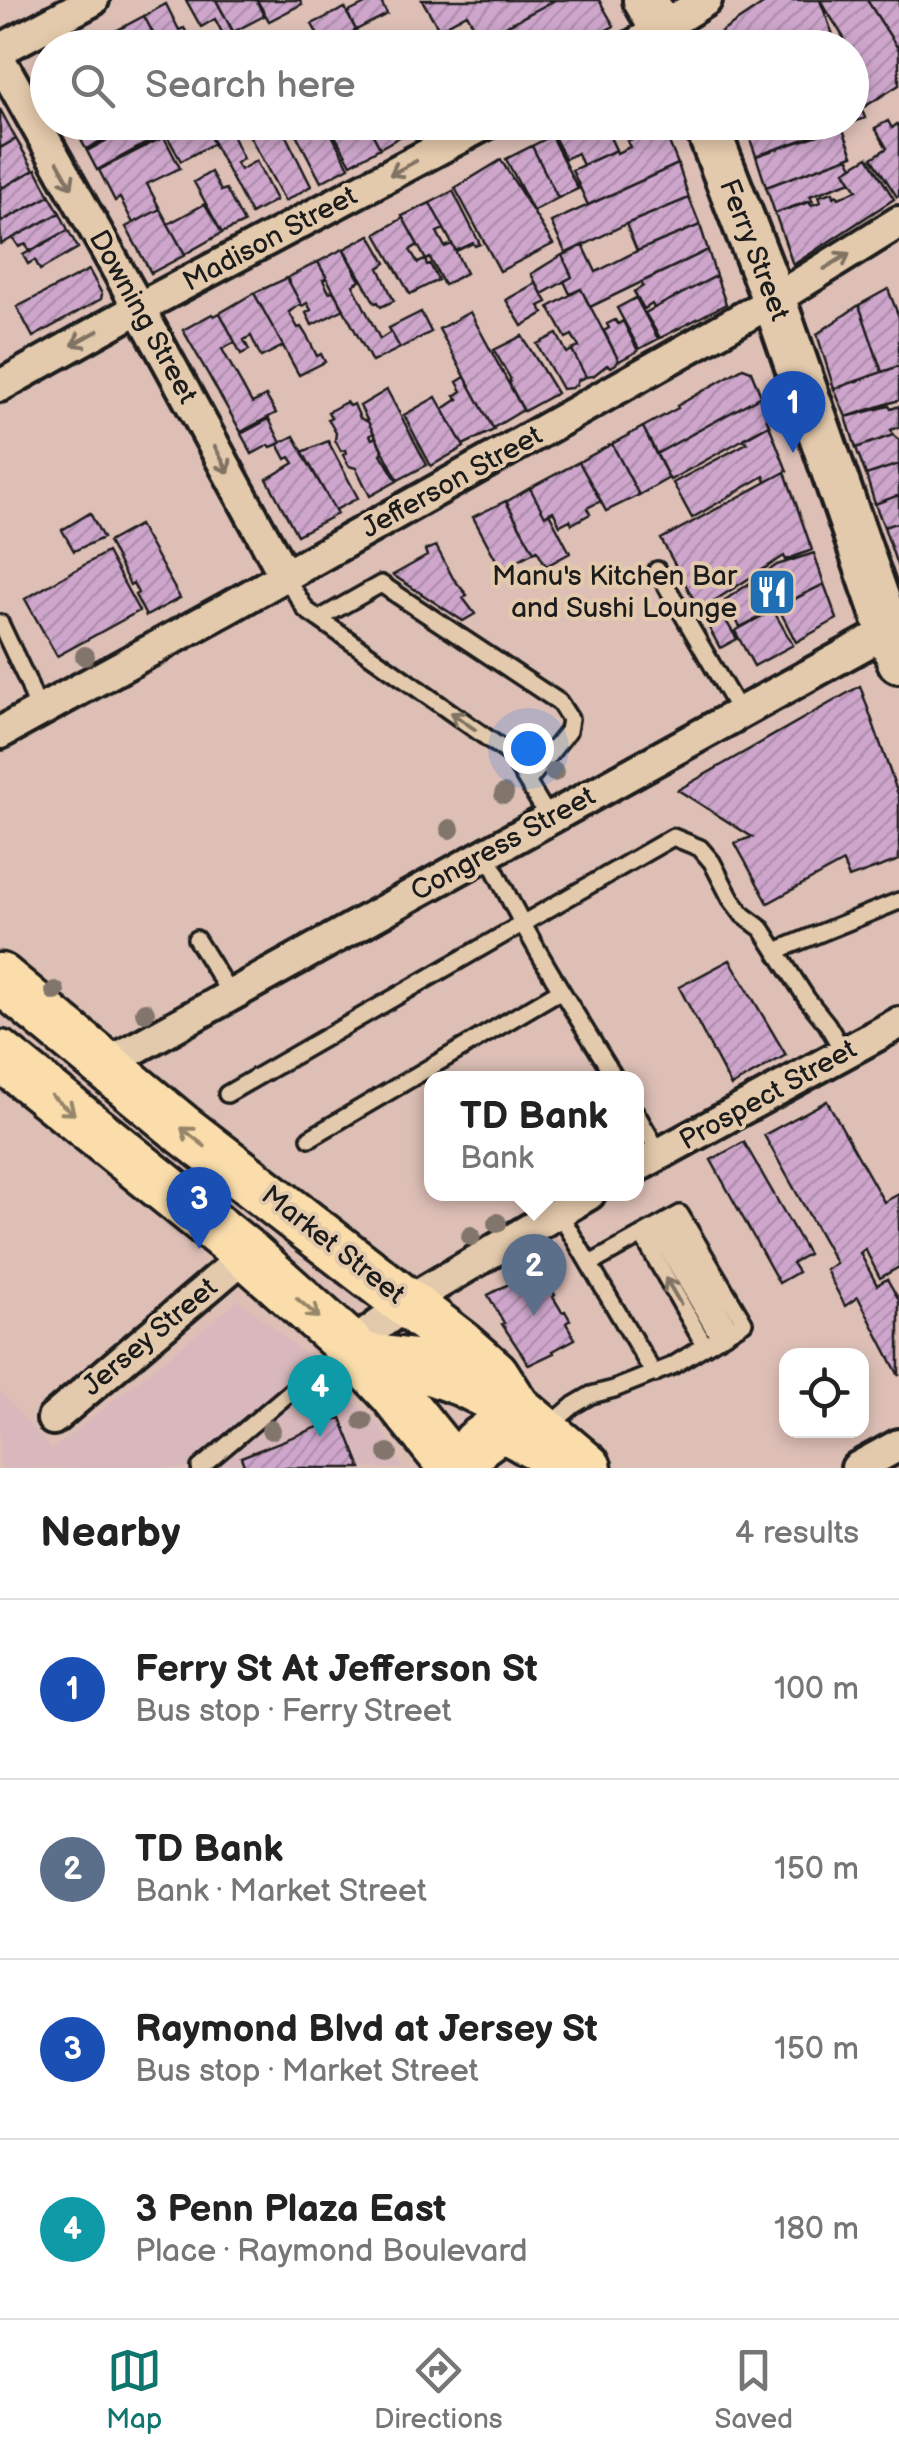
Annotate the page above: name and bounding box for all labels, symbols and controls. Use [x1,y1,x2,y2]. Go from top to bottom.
search box [30,30,869,140]
icon: search [65,58,120,113]
text: Search here [145,63,356,108]
one-way arrow [388,159,418,178]
one-way arrow [55,160,75,189]
street label: Ferry Street [712,175,796,326]
street label: Madison Street [177,179,363,299]
street label: Downing Street [82,225,204,410]
one-way arrow [822,251,850,271]
one-way arrow [71,329,101,349]
pin: 1 [760,370,826,453]
street label: Jefferson Street [356,419,548,545]
one-way arrow [212,444,232,474]
place label: Manu's Kitchen Bar and Sushi Lounge [492,560,738,625]
restaurant icon: Manu's Kitchen Bar and Sushi Lounge [746,566,798,618]
one-way arrow [449,711,477,732]
your location [503,723,554,774]
street label: Congress Street [405,780,601,908]
street label: Prospect Street [674,1033,863,1157]
popup [424,1071,644,1201]
one-way arrow [49,1094,75,1116]
text: TD Bank [460,1094,608,1139]
one-way arrow [180,1127,207,1148]
text: Bank [460,1139,534,1178]
pin: 3 [166,1166,232,1249]
street label: Market Street [255,1179,411,1311]
pin: 2 [502,1234,566,1316]
street label: Jersey Street [76,1271,224,1403]
one-way arrow [663,1277,683,1306]
one-way arrow [294,1296,320,1318]
map controls [779,1348,869,1438]
button: locate [779,1348,869,1438]
pin: 4 [288,1354,352,1437]
text: Nearby [40,1508,180,1559]
text: 4 results [735,1514,859,1553]
text: Ferry St At Jefferson St [135,1647,538,1692]
text: 1 [66,1670,79,1709]
text: 100 m [774,1670,859,1709]
text: Bus stop · Ferry Street [135,1692,452,1731]
text: TD Bank [135,1827,283,1872]
text: 2 [63,1850,82,1889]
text: 150 m [774,1850,859,1889]
text: Bank · Market Street [135,1872,427,1911]
text: Raymond Blvd at Jersey St [135,2007,598,2052]
text: 3 [63,2030,82,2069]
text: 150 m [774,2030,859,2069]
text: Bus stop · Market Street [135,2052,479,2091]
text: 3 Penn Plaza East [135,2187,446,2232]
text: 4 [63,2210,82,2249]
text: 180 m [774,2210,859,2249]
text: Place · Raymond Boulevard [135,2232,528,2271]
tab: Map [106,2343,162,2436]
tab: Directions [374,2343,503,2436]
tab: Saved [715,2343,793,2436]

